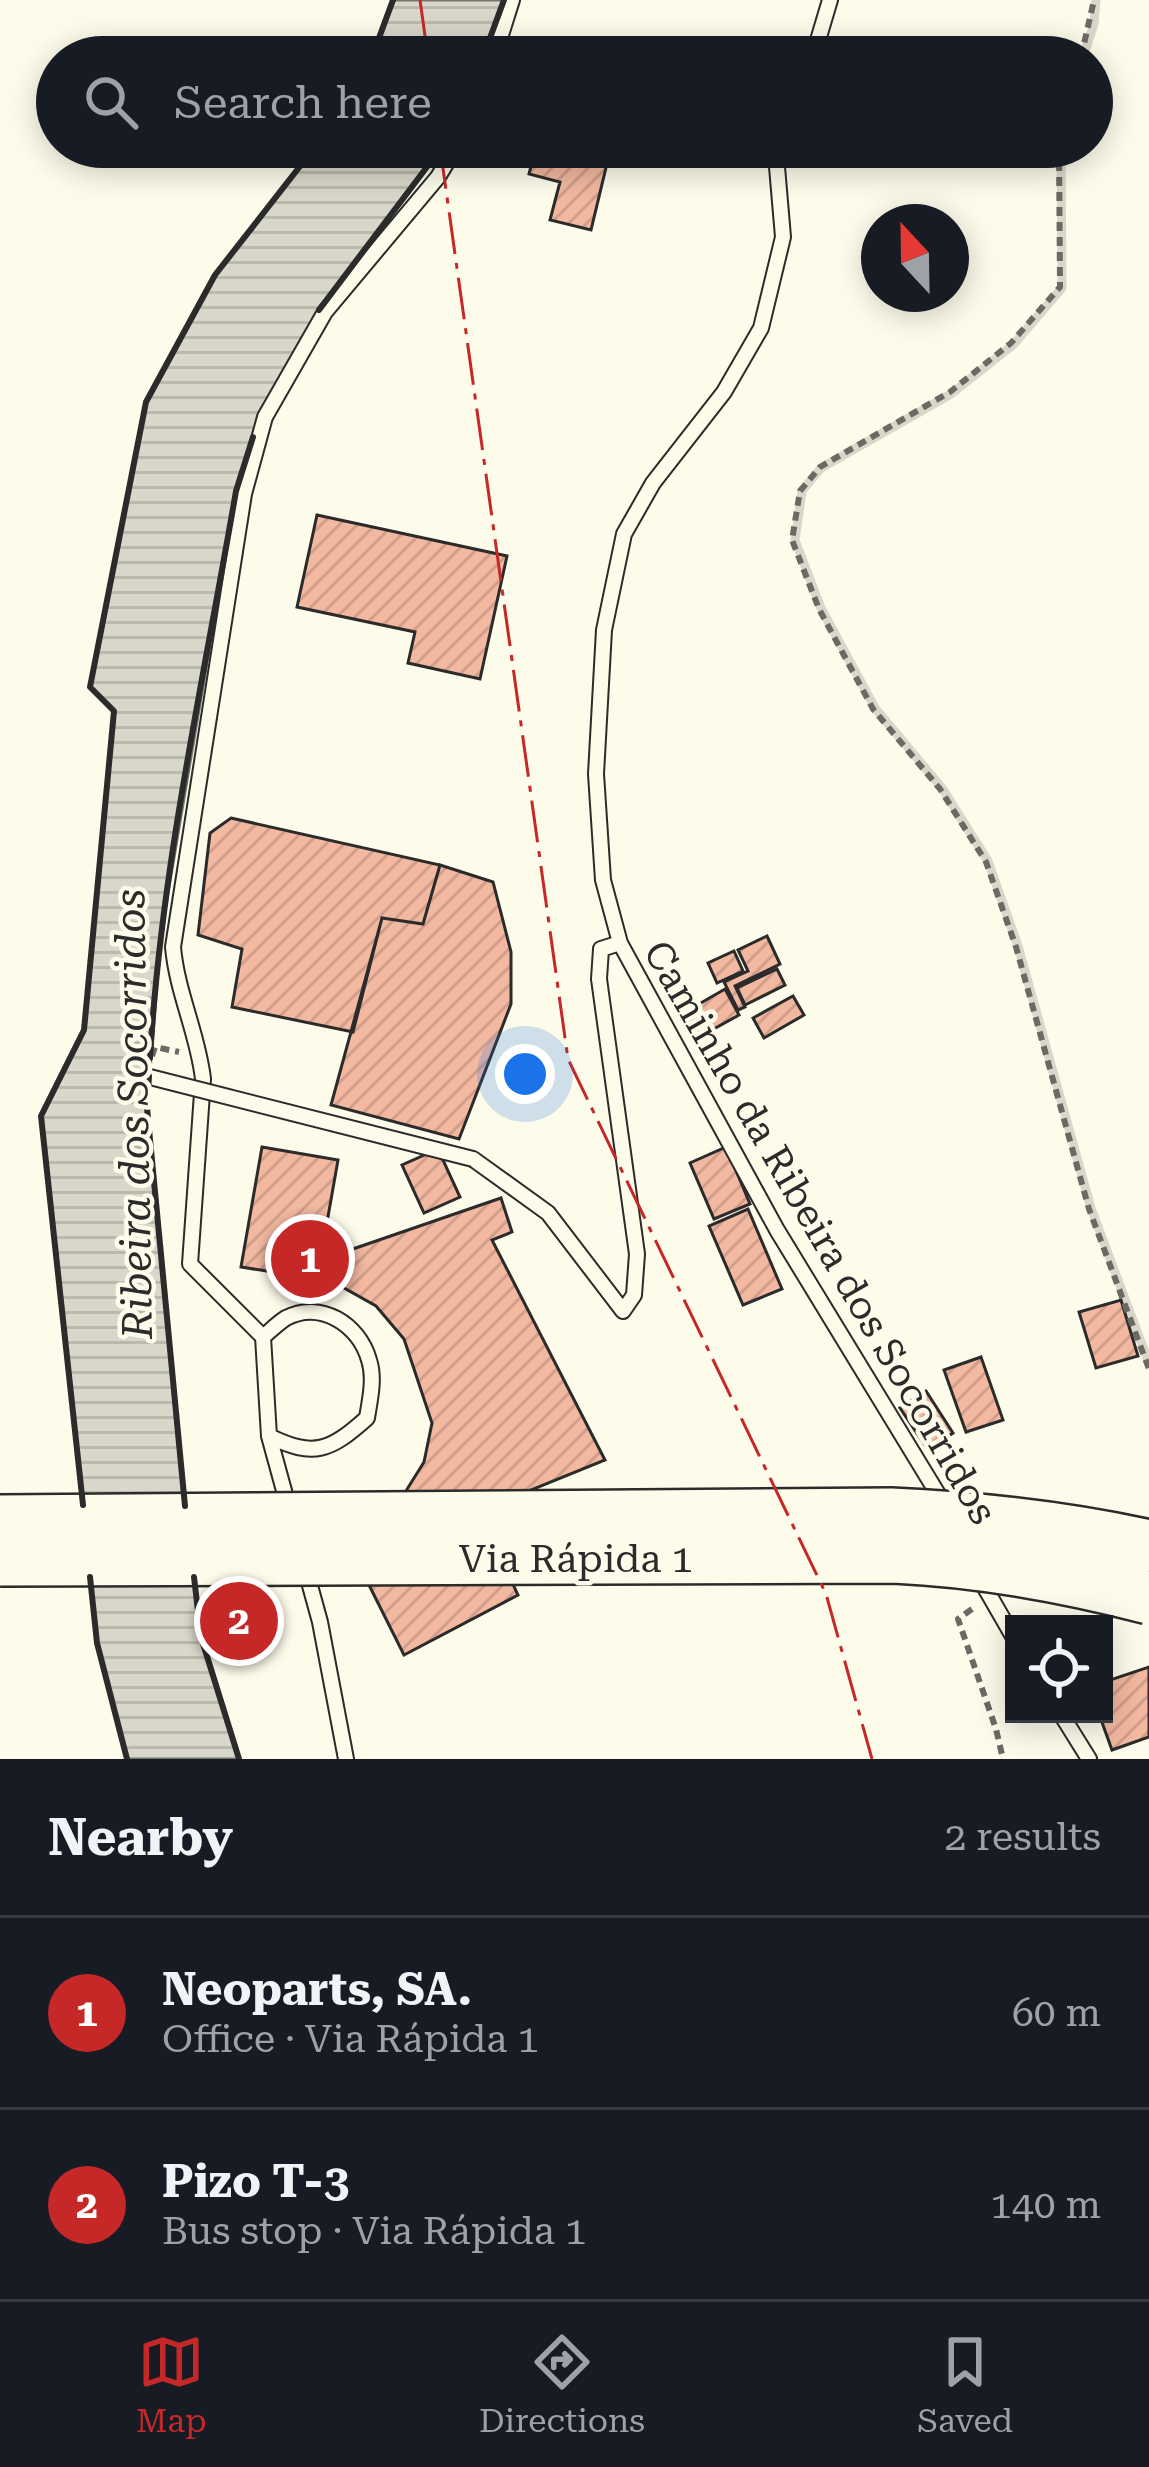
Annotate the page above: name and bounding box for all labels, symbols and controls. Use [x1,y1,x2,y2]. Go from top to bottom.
search box [36,36,1113,168]
icon: search [78,69,144,135]
text: Search here [174,76,432,129]
north arrow [861,204,969,312]
water label: Ribeira dos Socorridos [105,888,162,1341]
street label: Caminho da Ribeira dos Socorridos [634,933,1006,1532]
your location [495,1044,555,1104]
pin: 1 [271,1214,349,1304]
street label: Via Rápida 1 [459,1536,693,1582]
pin: 2 [200,1576,278,1666]
map controls [1005,1615,1113,1723]
button: locate [1005,1615,1113,1723]
text: Nearby [48,1808,233,1867]
text: 2 results [944,1814,1101,1860]
text: Neoparts, SA. [162,1963,472,2016]
text: 1 [76,1990,98,2036]
text: 60 m [1012,1990,1101,2036]
text: Office · Via Rápida 1 [162,2016,539,2062]
text: Pizo T-3 [162,2155,349,2208]
text: 2 [76,2182,98,2228]
text: 140 m [990,2182,1101,2228]
text: Bus stop · Via Rápida 1 [162,2208,587,2254]
tab: Map [136,2329,207,2440]
tab: Directions [479,2329,645,2440]
tab: Saved [917,2329,1013,2440]

